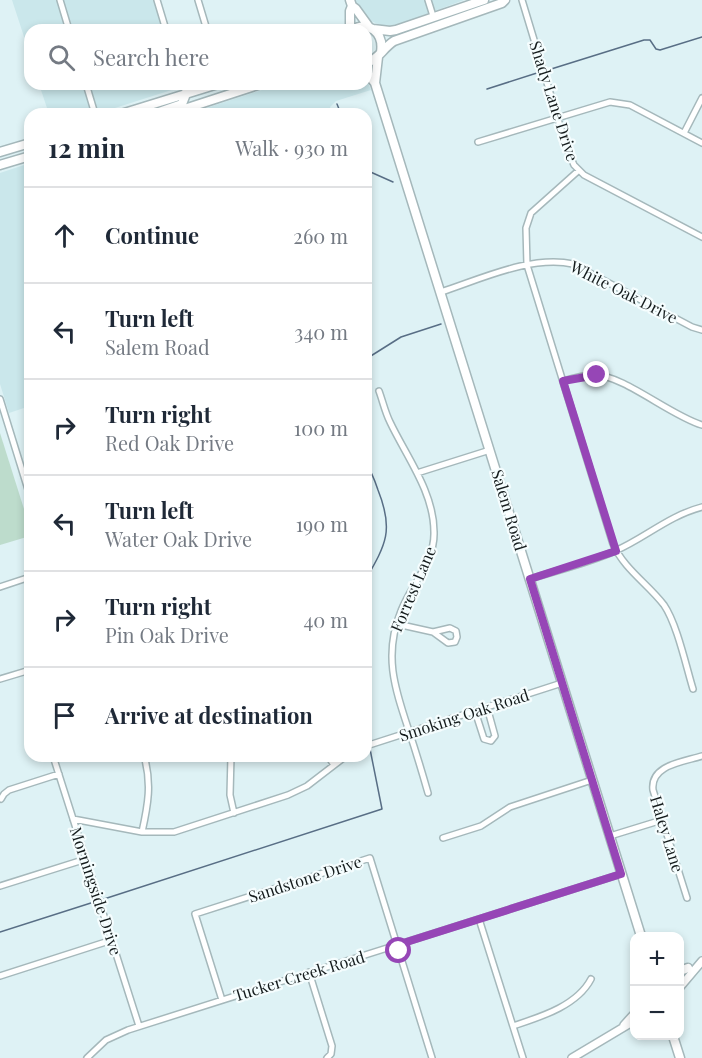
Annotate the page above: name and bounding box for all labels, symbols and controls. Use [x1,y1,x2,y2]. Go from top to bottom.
search box [24,24,372,90]
street label: Shady Lane Drive [525,38,584,164]
icon: search [45,41,78,74]
text: Search here [93,42,209,72]
text: 12 min [48,130,125,165]
text: Walk · 930 m [235,134,348,161]
icon: ahead [48,219,81,252]
text: Continue [105,220,199,250]
text: 260 m [293,222,348,249]
street label: White Oak Drive [566,255,681,328]
text: Turn left [105,303,194,333]
icon: left [48,315,81,348]
text: 340 m [294,318,348,345]
text: Salem Road [105,333,210,360]
route end [583,361,609,387]
text: Turn right [105,399,211,429]
icon: right [48,411,81,444]
text: 100 m [294,414,348,441]
text: Red Oak Drive [105,429,234,456]
street label: Salem Road [487,467,532,553]
text: Turn left [105,495,194,525]
icon: left [48,507,81,540]
text: 190 m [296,510,348,537]
text: Water Oak Drive [105,525,252,552]
street label: Forrest Lane [385,543,440,635]
text: Turn right [105,591,211,621]
icon: right [48,603,81,636]
text: 40 m [303,606,348,633]
text: Pin Oak Drive [105,621,229,648]
street label: Smoking Oak Road [396,684,532,745]
icon: arrive [48,699,81,732]
text: Arrive at destination [105,700,313,730]
street label: Haley Lane [646,793,689,875]
street label: Morningside Drive [66,824,127,958]
street label: Sandstone Drive [246,850,364,907]
map controls [630,932,684,1040]
button: + [630,932,684,986]
route start [385,937,411,963]
street label: Tucker Creek Road [231,946,367,1005]
button: − [630,986,684,1040]

